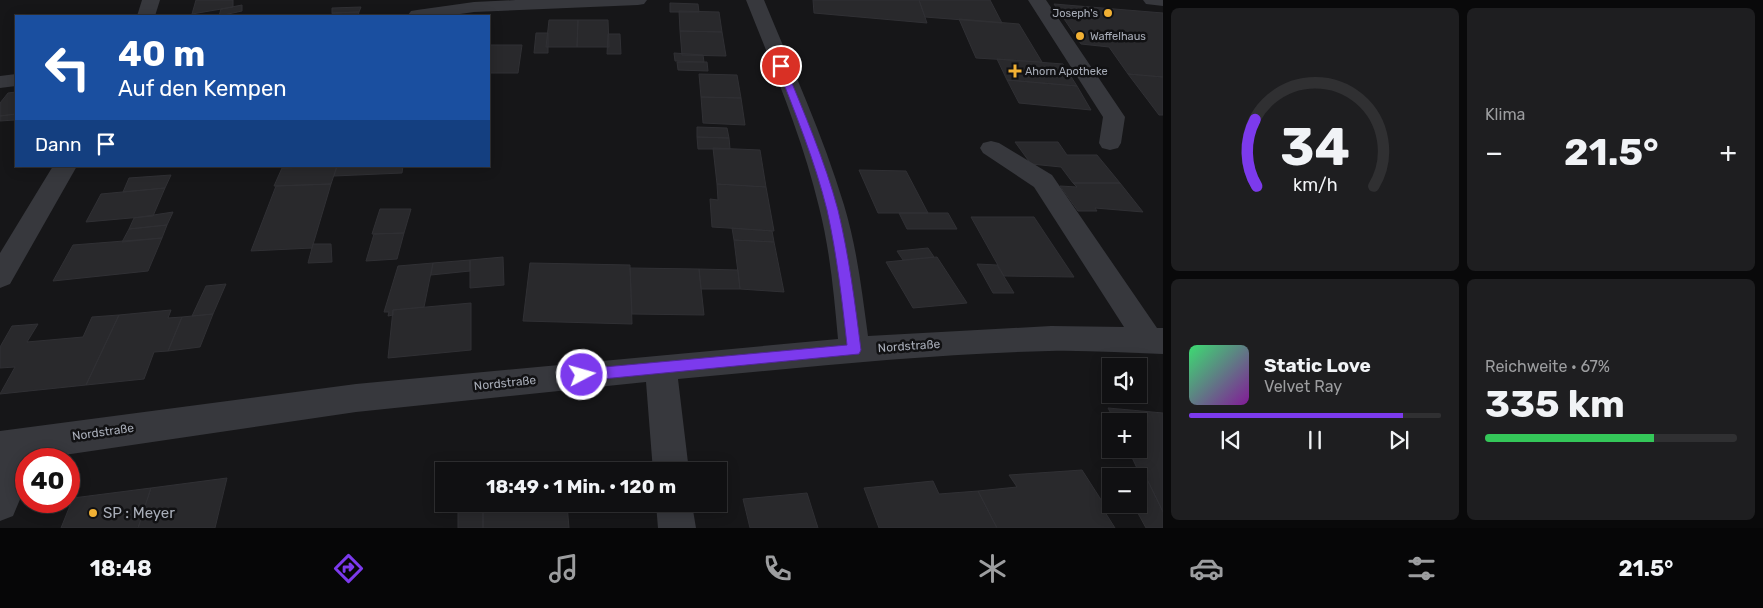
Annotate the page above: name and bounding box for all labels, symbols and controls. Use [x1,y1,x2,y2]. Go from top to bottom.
place label: Joseph's [1052,7,1098,20]
marker: Joseph's [1102,7,1114,19]
marker: Waffelhaus [1074,30,1086,42]
place label: Waffelhaus [1090,30,1146,43]
text: 40 m [118,33,205,75]
icon: left [35,35,100,100]
pin [760,45,802,87]
icon: arrive [767,52,795,80]
marker: Ahorn Apotheke [1009,65,1021,77]
place label: Ahorn Apotheke [1025,65,1108,78]
text: Auf den Kempen [118,75,287,102]
text: Klima [1485,105,1525,124]
text: 34 [1280,116,1350,178]
text: 21.5° [1564,129,1659,175]
icon: arrive [92,130,120,158]
text: Dann [35,133,82,156]
text: − [1485,136,1503,169]
text: + [1720,136,1737,169]
text: km/h [1293,174,1337,195]
street label: Nordstraße [877,337,941,355]
position arrow [555,348,607,400]
text: Static Love [1264,354,1371,377]
text: Reichweite · 67% [1485,357,1610,376]
map controls [1102,358,1147,513]
button: sound [1102,358,1147,403]
street label: Nordstraße [473,373,537,393]
text: Velvet Ray [1264,377,1342,396]
text: 335 km [1485,381,1625,427]
button: + [1102,413,1147,458]
street label: Nordstraße [71,421,135,443]
icon: previous [1217,426,1245,454]
icon: pause [1301,426,1329,454]
icon: next [1385,426,1413,454]
speed limit sign: 40 [15,448,80,513]
button: − [1102,468,1147,513]
text: 18:49 · 1 Min. · 120 m [486,475,676,498]
place label: SP : Meyer [103,504,175,522]
marker: SP : Meyer [87,507,99,519]
icon: directions [331,551,366,586]
icon: music [546,551,581,586]
icon: phone [760,551,795,586]
icon: climate [975,551,1010,586]
icon: car [1189,551,1224,586]
icon: filters [1404,551,1439,586]
text: 18:48 [90,555,152,582]
text: 21.5° [1618,555,1673,582]

